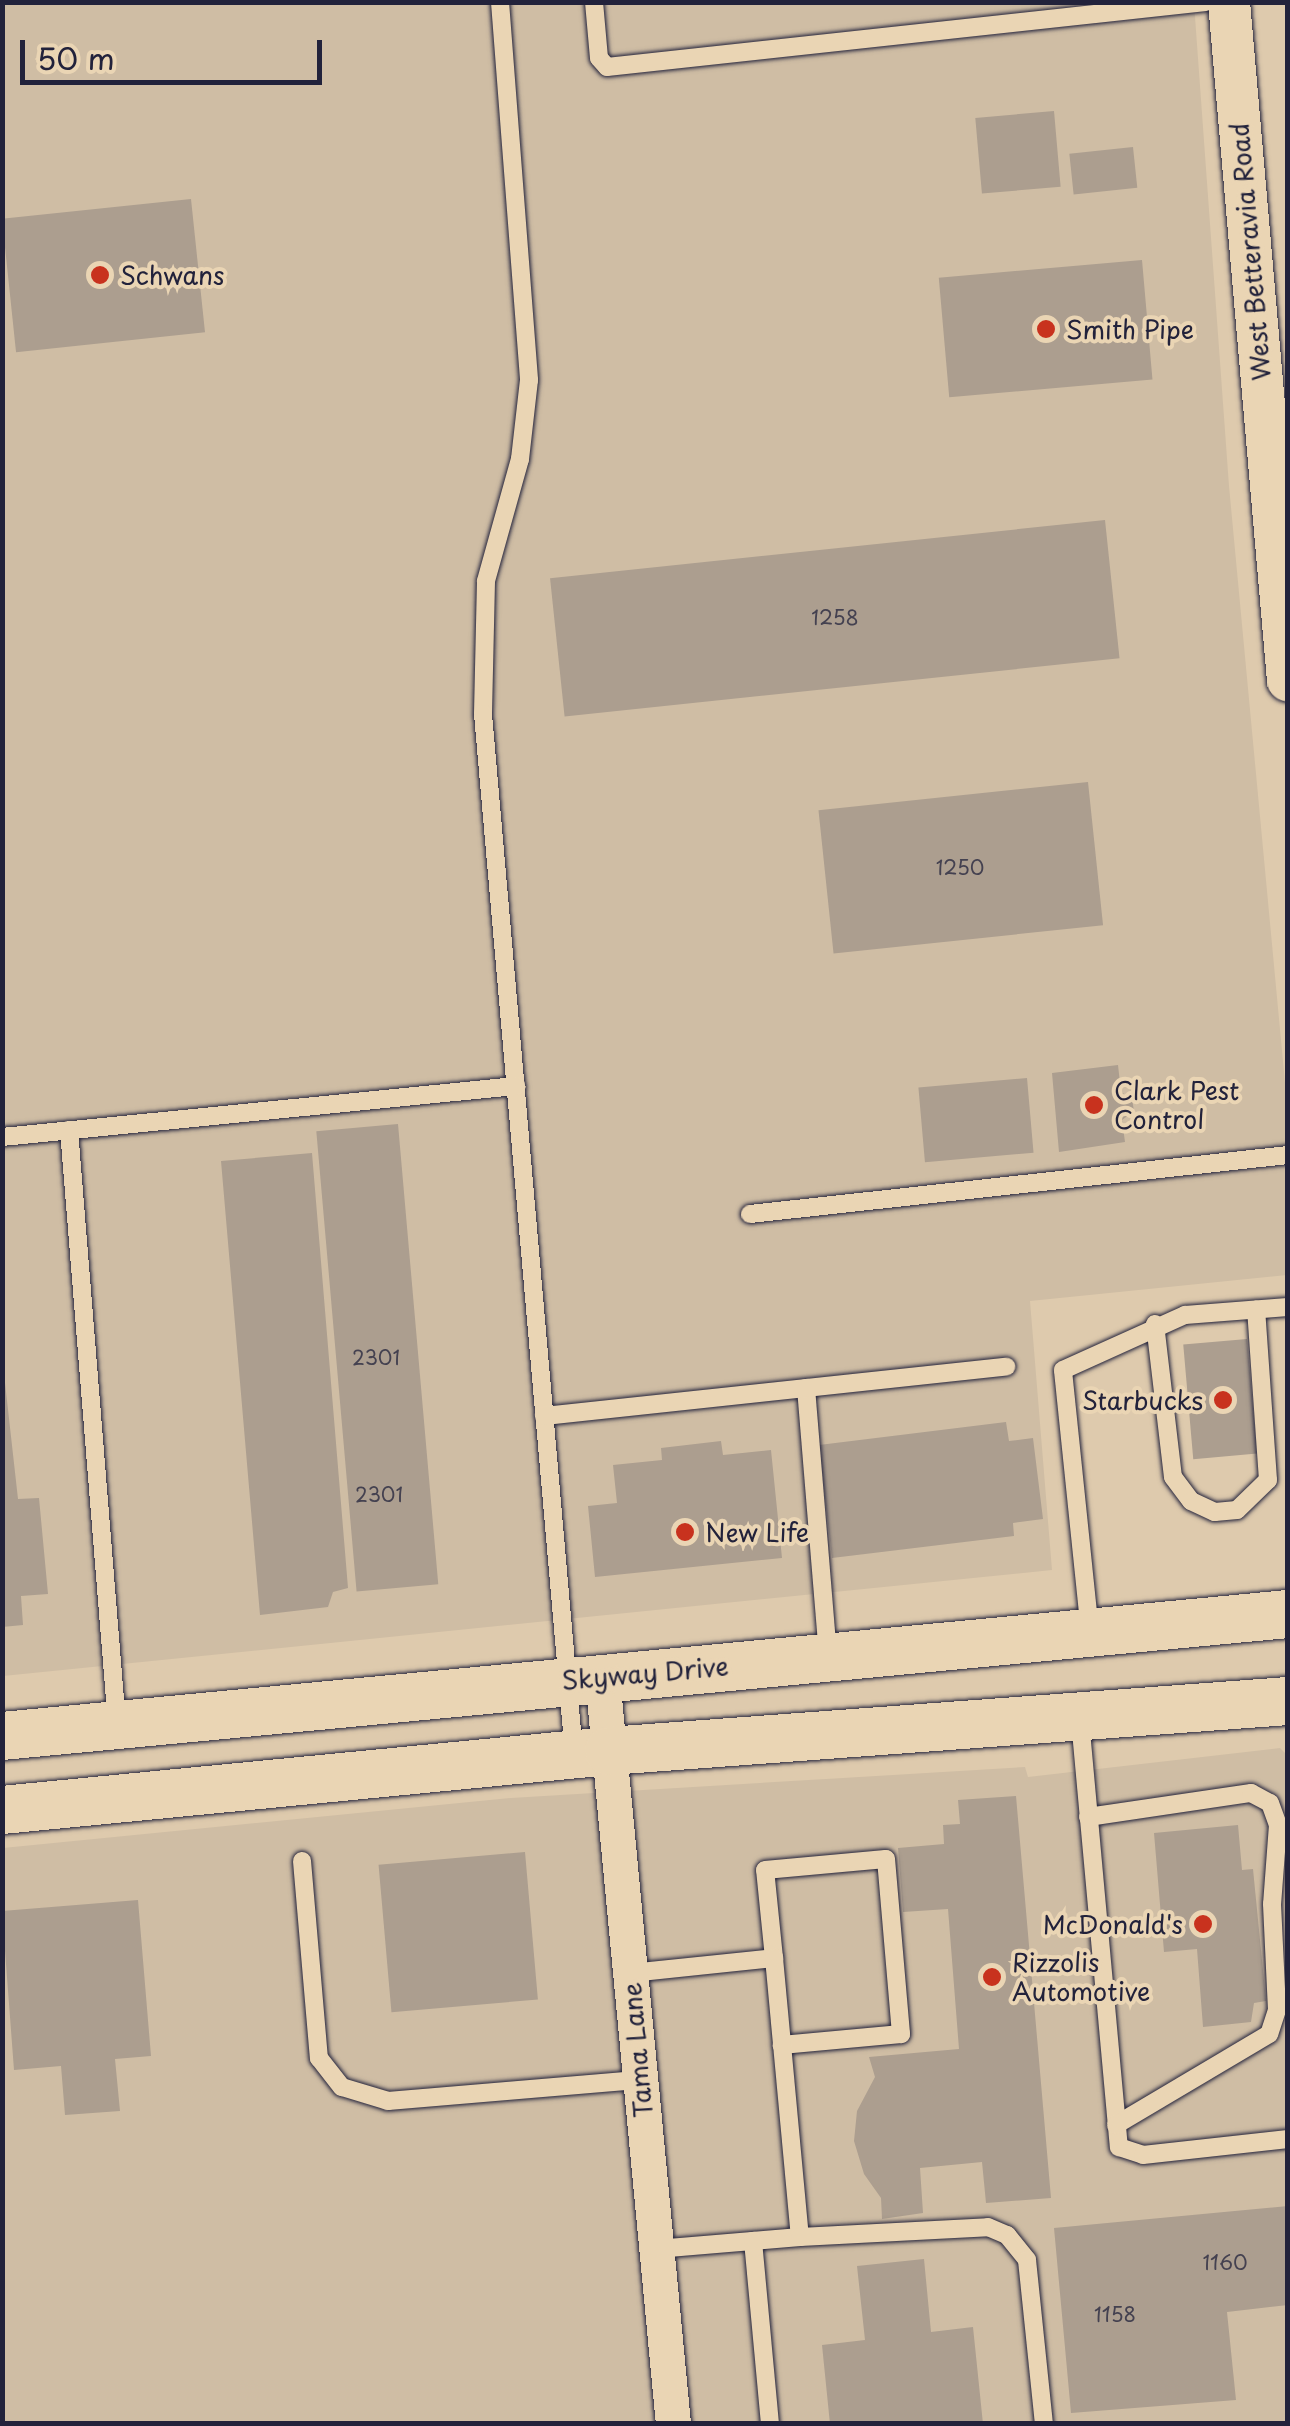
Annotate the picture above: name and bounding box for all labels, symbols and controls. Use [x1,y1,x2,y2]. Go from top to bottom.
scale bar [25,20,328,82]
text: 50 m [37,35,115,80]
street label: West Betteravia Road [1224,121,1276,383]
place label: Schwans [120,260,224,290]
marker: Schwans [89,264,111,286]
place label: Smith Pipe [1066,314,1195,344]
marker: Smith Pipe [1035,318,1057,340]
house number: 1258 [811,605,859,629]
house number: 1250 [936,855,984,879]
place label: Clark Pest Control [1114,1076,1239,1135]
marker: Clark Pest Control [1083,1094,1105,1116]
house number: 2301 [352,1345,400,1369]
place label: Starbucks [1082,1385,1203,1415]
marker: Starbucks [1212,1389,1234,1411]
house number: 2301 [355,1482,403,1506]
place label: New Life [705,1517,809,1547]
marker: New Life [674,1521,696,1543]
street label: Skyway Drive [560,1651,730,1695]
place label: McDonald's [1043,1909,1183,1939]
marker: McDonald's [1192,1913,1214,1935]
place label: Rizzolis Automotive [1012,1948,1150,2007]
marker: Rizzolis Automotive [981,1966,1003,1988]
street label: Tama Lane [616,1982,658,2118]
house number: 1160 [1202,2250,1248,2274]
house number: 1158 [1094,2302,1136,2326]

